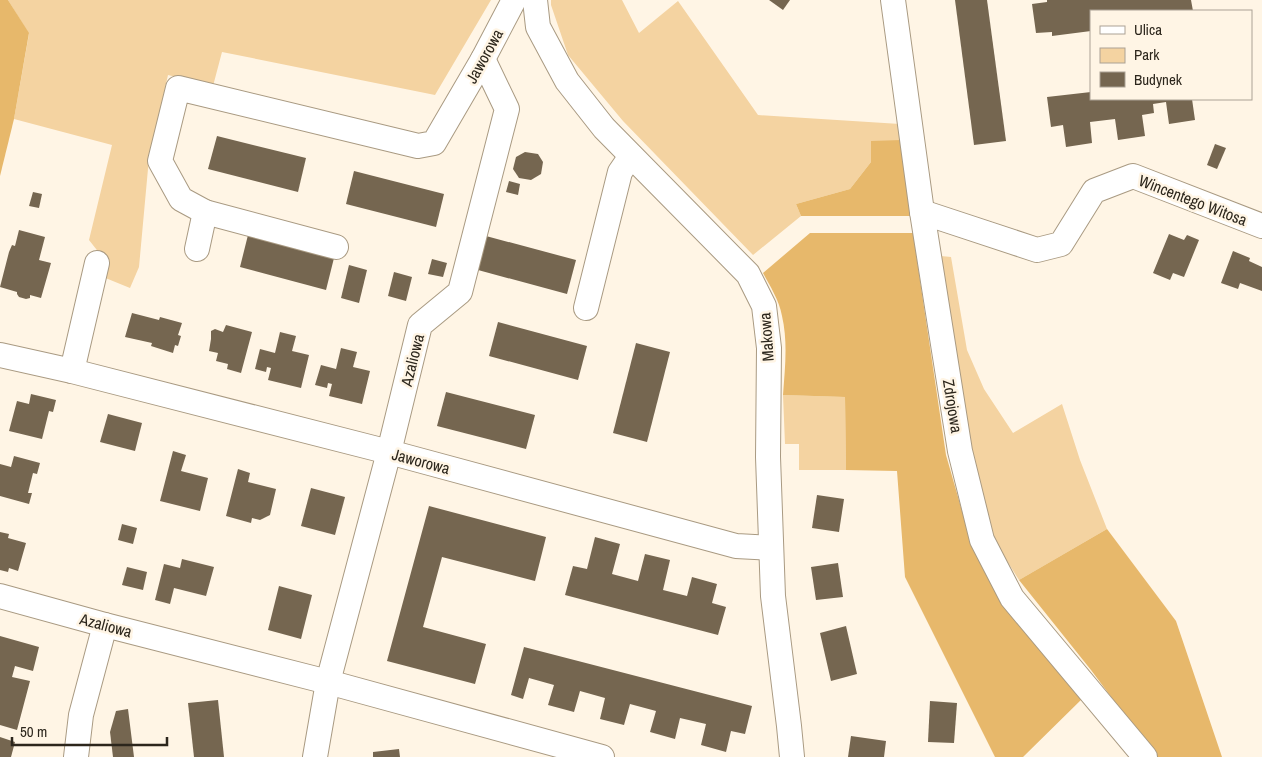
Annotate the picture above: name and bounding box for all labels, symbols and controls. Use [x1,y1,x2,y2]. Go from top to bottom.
legend [1090,10,1252,100]
text: Ulica [1134,19,1162,40]
street label: Jaworowa [460,24,508,87]
text: Park [1134,44,1160,65]
text: Budynek [1134,69,1183,90]
street label: Wincentego Witosa [1136,169,1251,231]
street label: Makowa [753,311,779,362]
street label: Azaliowa [395,331,429,389]
street label: Zdrojowa [938,378,968,435]
street label: Jaworowa [390,443,453,479]
street label: Azaliowa [76,607,135,643]
scale bar [12,714,168,746]
text: 50 m [20,721,47,742]

